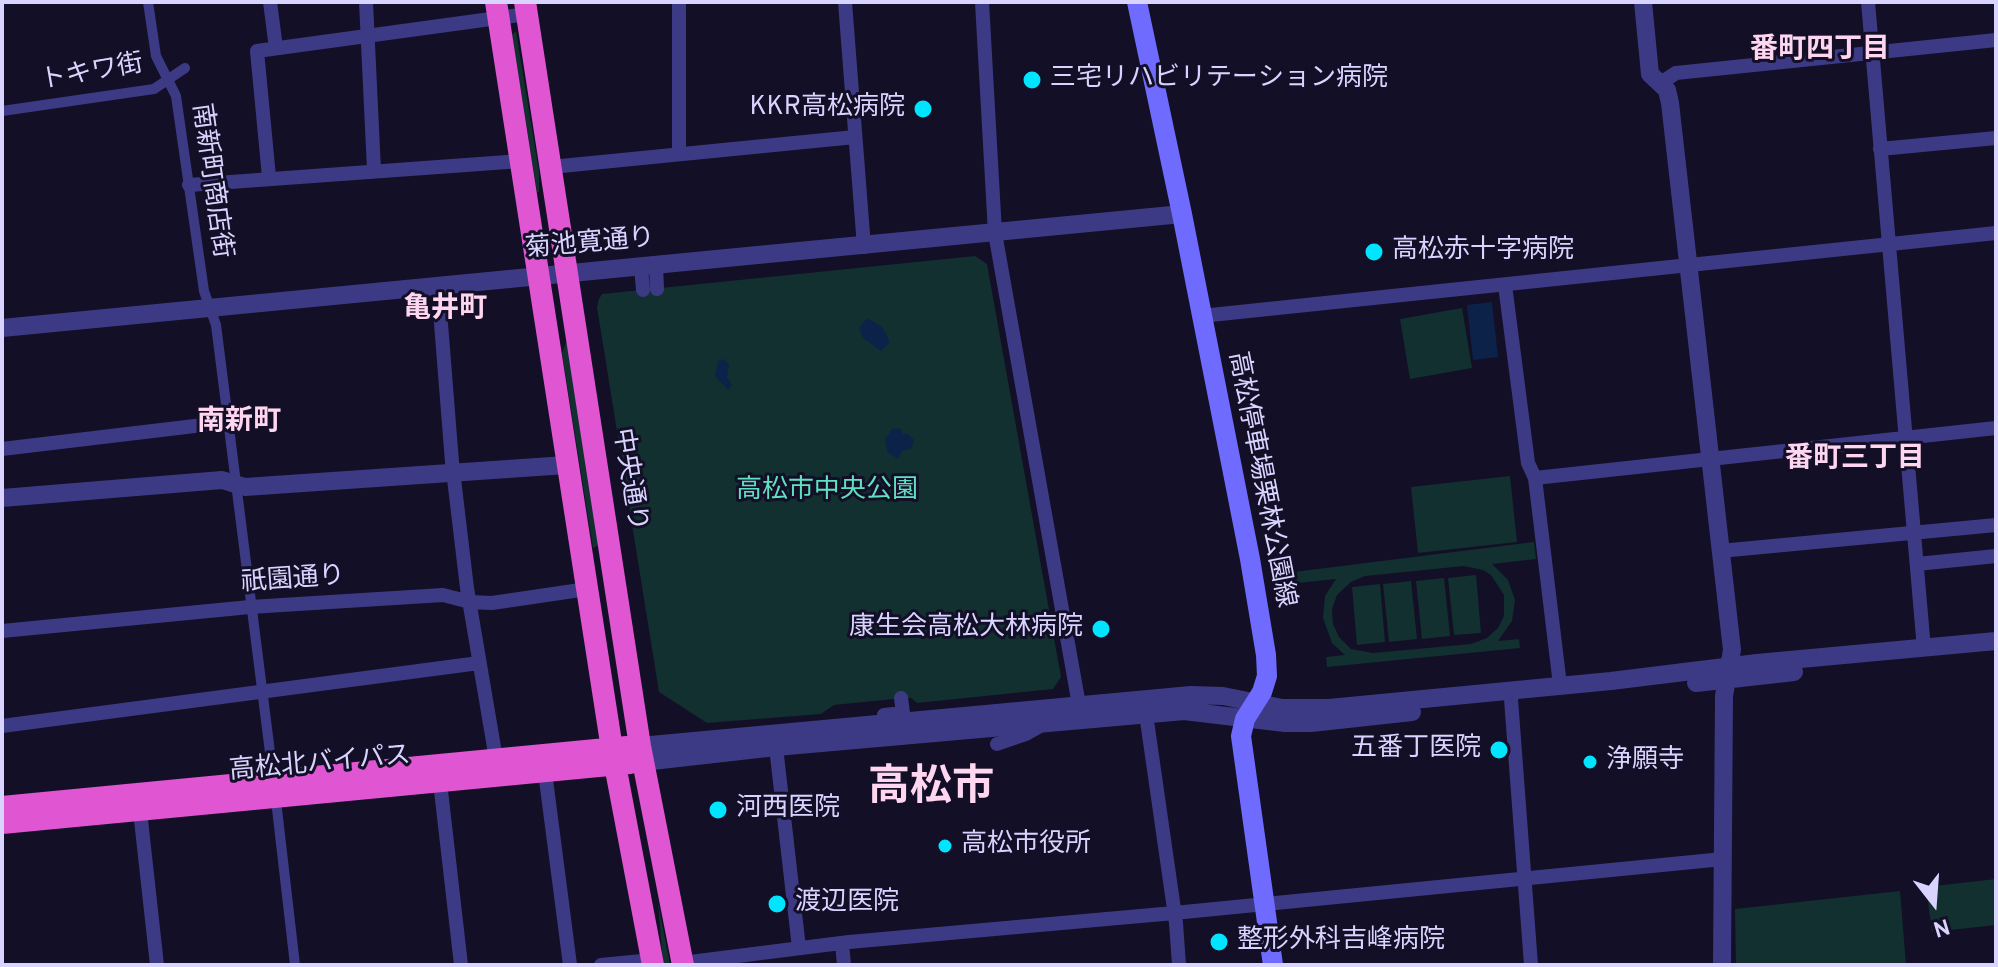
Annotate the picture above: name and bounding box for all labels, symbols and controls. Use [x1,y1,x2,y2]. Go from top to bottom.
district label: 番町四丁目 [1750,34,1890,68]
street label: トキワ街 [38,50,146,98]
place label: 三宅リハビリテーション病院 [1050,64,1388,96]
marker: 三宅リハビリテーション病院 [1021,69,1043,91]
place label: KKR高松病院 [749,93,905,125]
marker: KKR高松病院 [912,98,934,120]
street label: 南新町商店街 [184,102,236,260]
street label: 菊池寛通り [524,224,656,266]
place label: 高松赤十字病院 [1392,236,1574,268]
marker: 高松赤十字病院 [1363,241,1385,263]
district label: 亀井町 [403,293,487,327]
street label: 高松停車場栗林公園線 [1220,349,1300,611]
district label: 南新町 [197,406,281,440]
street label: 中央通り [604,426,652,534]
district label: 番町三丁目 [1785,443,1925,477]
park label: 高松市中央公園 [736,476,918,508]
street label: 祇園通り [240,562,346,600]
place label: 康生会高松大林病院 [849,613,1083,645]
marker: 康生会高松大林病院 [1090,618,1112,640]
place label: 五番丁医院 [1351,734,1481,766]
marker: 五番丁医院 [1488,739,1510,761]
street label: 高松北バイパス [228,742,412,788]
place label: 浄願寺 [1606,746,1684,778]
marker: 浄願寺 [1581,753,1599,771]
district label: 高松市 [868,766,994,816]
place label: 河西医院 [736,794,840,826]
marker: 河西医院 [707,799,729,821]
place label: 高松市役所 [961,830,1091,862]
marker: 高松市役所 [936,837,954,855]
north arrow [1894,863,1974,943]
place label: 渡辺医院 [795,888,899,920]
marker: 渡辺医院 [766,893,788,915]
text: N [1930,911,1953,942]
place label: 整形外科吉峰病院 [1237,926,1445,958]
marker: 整形外科吉峰病院 [1208,931,1230,953]

